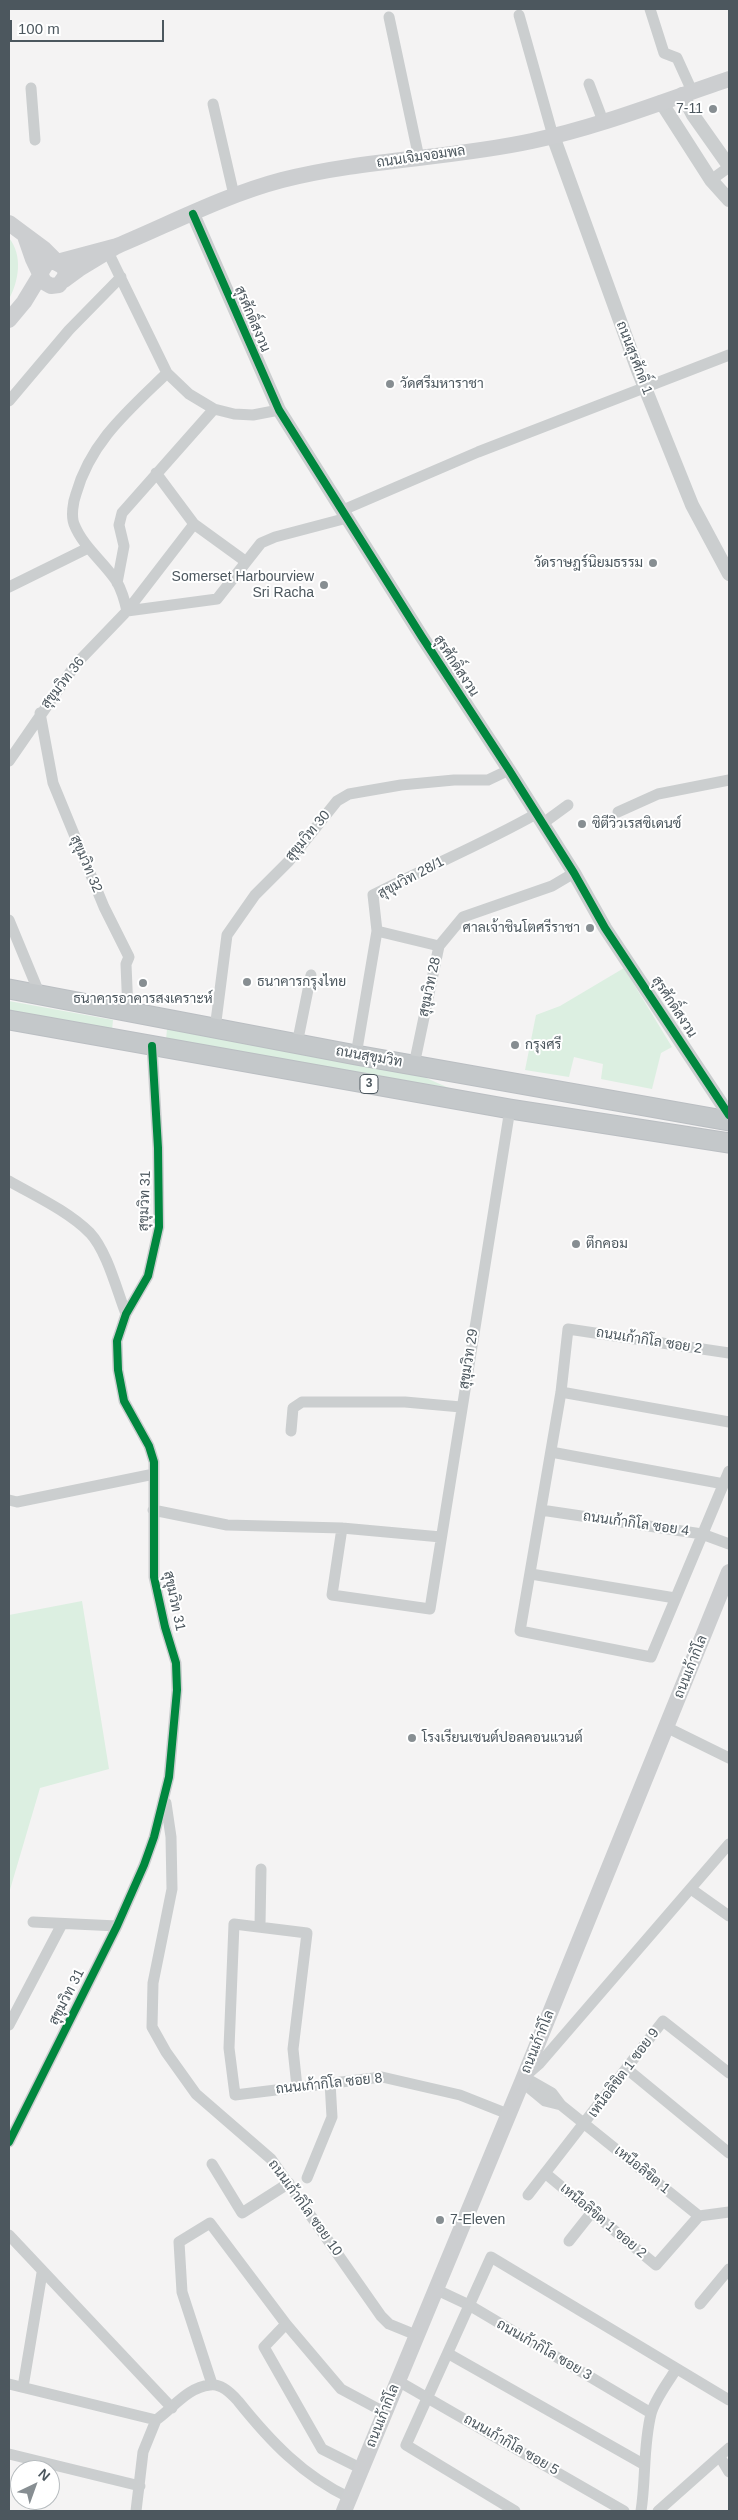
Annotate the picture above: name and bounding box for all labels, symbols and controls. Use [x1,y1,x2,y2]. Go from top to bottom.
scale bar [12,10,166,42]
text: 100 m [18,20,60,37]
place label: 7-11 [676,101,703,117]
marker: 7-11 [707,103,719,115]
street label: ถนนเจิมจอมพล [376,142,466,172]
street label: สุรศักดิ์สงวน [231,283,273,355]
street label: ถนนสุรศักดิ์ 1 [612,319,656,397]
place label: วัดศรีมหาราชา [400,376,484,392]
marker: วัดศรีมหาราชา [384,378,396,390]
place label: วัดราษฎร์นิยมธรรม [534,555,643,571]
marker: วัดราษฎร์นิยมธรรม [647,557,659,569]
place label: Somerset Harbourview Sri Racha [172,569,314,602]
marker: Somerset Harbourview Sri Racha [318,579,330,591]
street label: สุรศักดิ์สงวน [430,632,482,700]
street label: สุขุมวิท 36 [38,654,88,712]
street label: สุขุมวิท 30 [282,807,334,865]
place label: ซิตีวิวเรสซิเดนซ์ [592,816,681,832]
marker: ซิตีวิวเรสซิเดนซ์ [576,818,588,830]
street label: สุขุมวิท 32 [66,833,106,895]
street label: สุขุมวิท 28/1 [375,854,447,902]
place label: ศาลเจ้าชินโตศรีราชา [462,920,580,936]
marker: ศาลเจ้าชินโตศรีราชา [584,922,596,934]
street label: สุขุมวิท 28 [415,955,445,1019]
street label: สุรศักดิ์สงวน [648,973,700,1041]
place label: ธนาคารกรุงไทย [257,974,346,990]
marker: ธนาคารกรุงไทย [241,976,253,988]
marker: ธนาคารอาคารสงเคราะห์ [137,977,149,989]
place label: ธนาคารอาคารสงเคราะห์ [73,991,213,1007]
place label: กรุงศรี [525,1037,561,1053]
marker: กรุงศรี [509,1039,521,1051]
street label: ถนนสุขุมวิท [334,1043,404,1071]
road number: 3 [360,1074,378,1094]
street label: สุขุมวิท 31 [136,1170,154,1232]
place label: ตึกคอม [586,1236,628,1252]
marker: ตึกคอม [570,1238,582,1250]
street label: ถนนเก้ากิโล ซอย 2 [595,1324,703,1358]
street label: สุขุมวิท 29 [456,1328,482,1390]
street label: ถนนเก้ากิโล ซอย 4 [582,1508,690,1540]
street label: สุขุมวิท 31 [159,1569,189,1633]
street label: ถนนเก้ากิโล [671,1633,711,1701]
place label: โรงเรียนเซนต์ปอลคอนแวนต์ [422,1730,583,1746]
marker: โรงเรียนเซนต์ปอลคอนแวนต์ [406,1732,418,1744]
street label: สุขุมวิท 31 [46,1966,88,2028]
street label: ถนนเก้ากิโล [518,2008,558,2076]
street label: เหนือลิขิต 1 ซอย 9 [585,2025,663,2121]
street label: ถนนเก้ากิโล ซอย 8 [275,2070,383,2098]
street label: เหนือลิขิต 1 [611,2142,673,2198]
street label: ถนนเก้ากิโล ซอย 10 [264,2157,346,2259]
street label: เหนือลิขิต 1 ซอย 2 [556,2180,650,2262]
place label: 7-Eleven [450,2212,505,2228]
marker: 7-Eleven [434,2214,446,2226]
street label: ถนนเก้ากิโล ซอย 3 [493,2316,595,2384]
street label: ถนนเก้ากิโล [363,2382,403,2450]
street label: ถนนเก้ากิโล ซอย 5 [460,2411,562,2479]
north arrow [10,2460,60,2510]
text: N [35,2465,53,2484]

